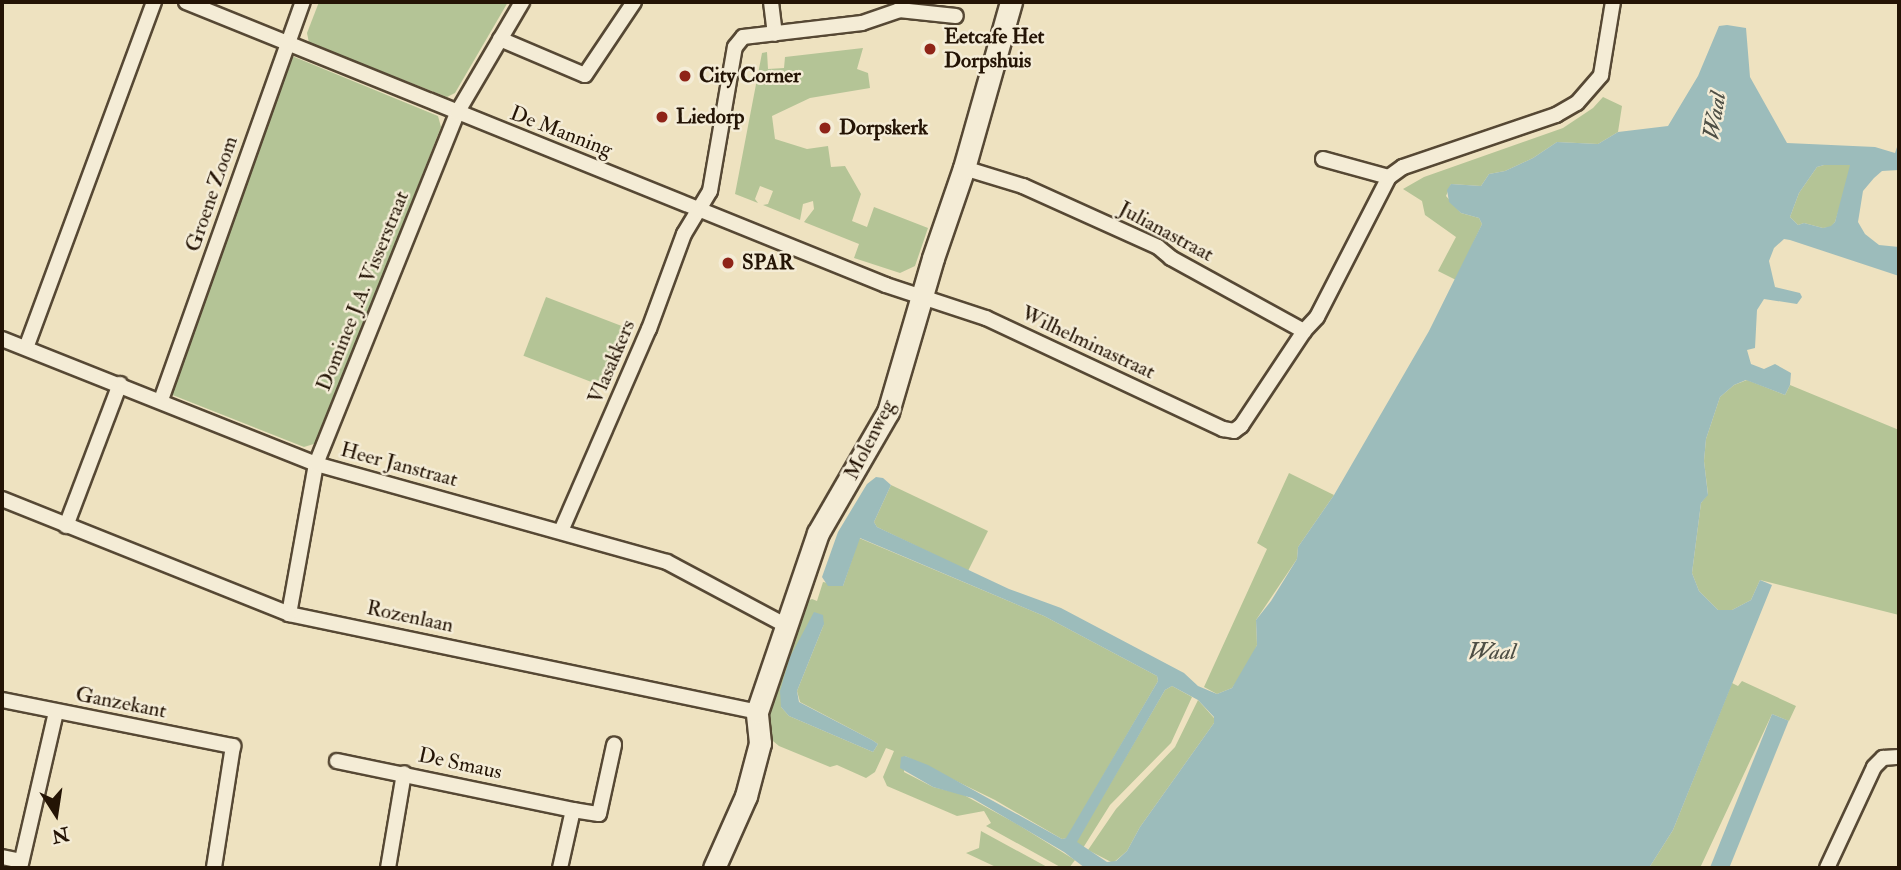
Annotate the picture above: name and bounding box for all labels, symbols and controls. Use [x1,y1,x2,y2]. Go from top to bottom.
place label: Eetcafe Het Dorpshuis [944,24,1044,74]
marker: Eetcafe Het Dorpshuis [922,41,938,57]
place label: City Corner [699,63,801,89]
marker: City Corner [677,68,693,84]
water label: Waal [1698,90,1732,142]
street label: De Manning [506,101,616,163]
place label: Liedorp [676,104,744,130]
marker: Liedorp [654,109,670,125]
place label: Dorpskerk [839,115,928,141]
marker: Dorpskerk [817,120,833,136]
street label: Groene Zoom [180,133,244,255]
street label: Dominee J.A. Visserstraat [311,187,415,395]
street label: Julianastraat [1114,196,1218,268]
place label: SPAR [742,250,794,276]
marker: SPAR [720,255,736,271]
street label: Wilhelminastraat [1017,301,1159,385]
street label: Vlasakkers [583,316,641,408]
street label: Molenweg [839,396,901,484]
street label: Heer Janstraat [338,437,460,493]
street label: Rozenlaan [364,596,456,638]
water label: Waal [1468,638,1516,666]
street label: Ganzekant [73,682,169,724]
street label: De Smaus [416,743,504,785]
north arrow [21,779,91,849]
text: N [50,821,71,848]

